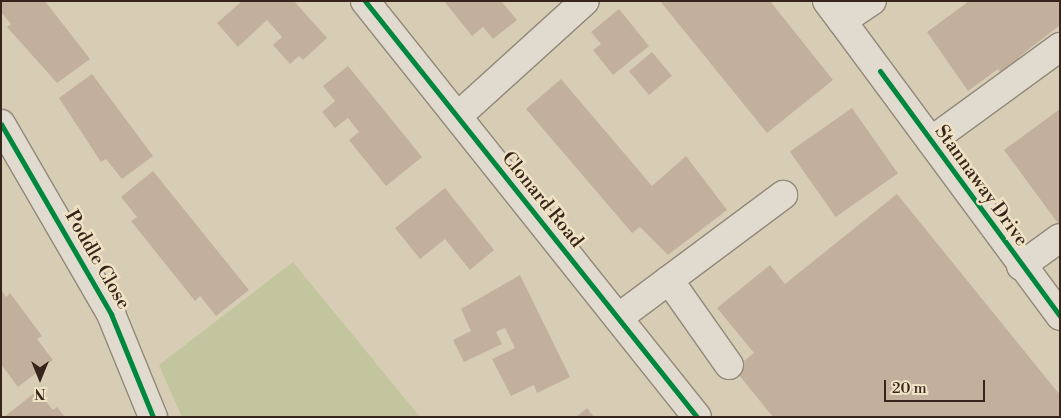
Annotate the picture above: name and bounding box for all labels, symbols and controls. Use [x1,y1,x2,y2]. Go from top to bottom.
street label: Stannaway Drive [929,121,1033,251]
street label: Clonard Road [496,147,588,253]
street label: Poddle Close [60,207,134,313]
north arrow [15,353,65,403]
scale bar [886,370,987,402]
text: 20 m [892,379,927,398]
text: N [34,384,46,402]

